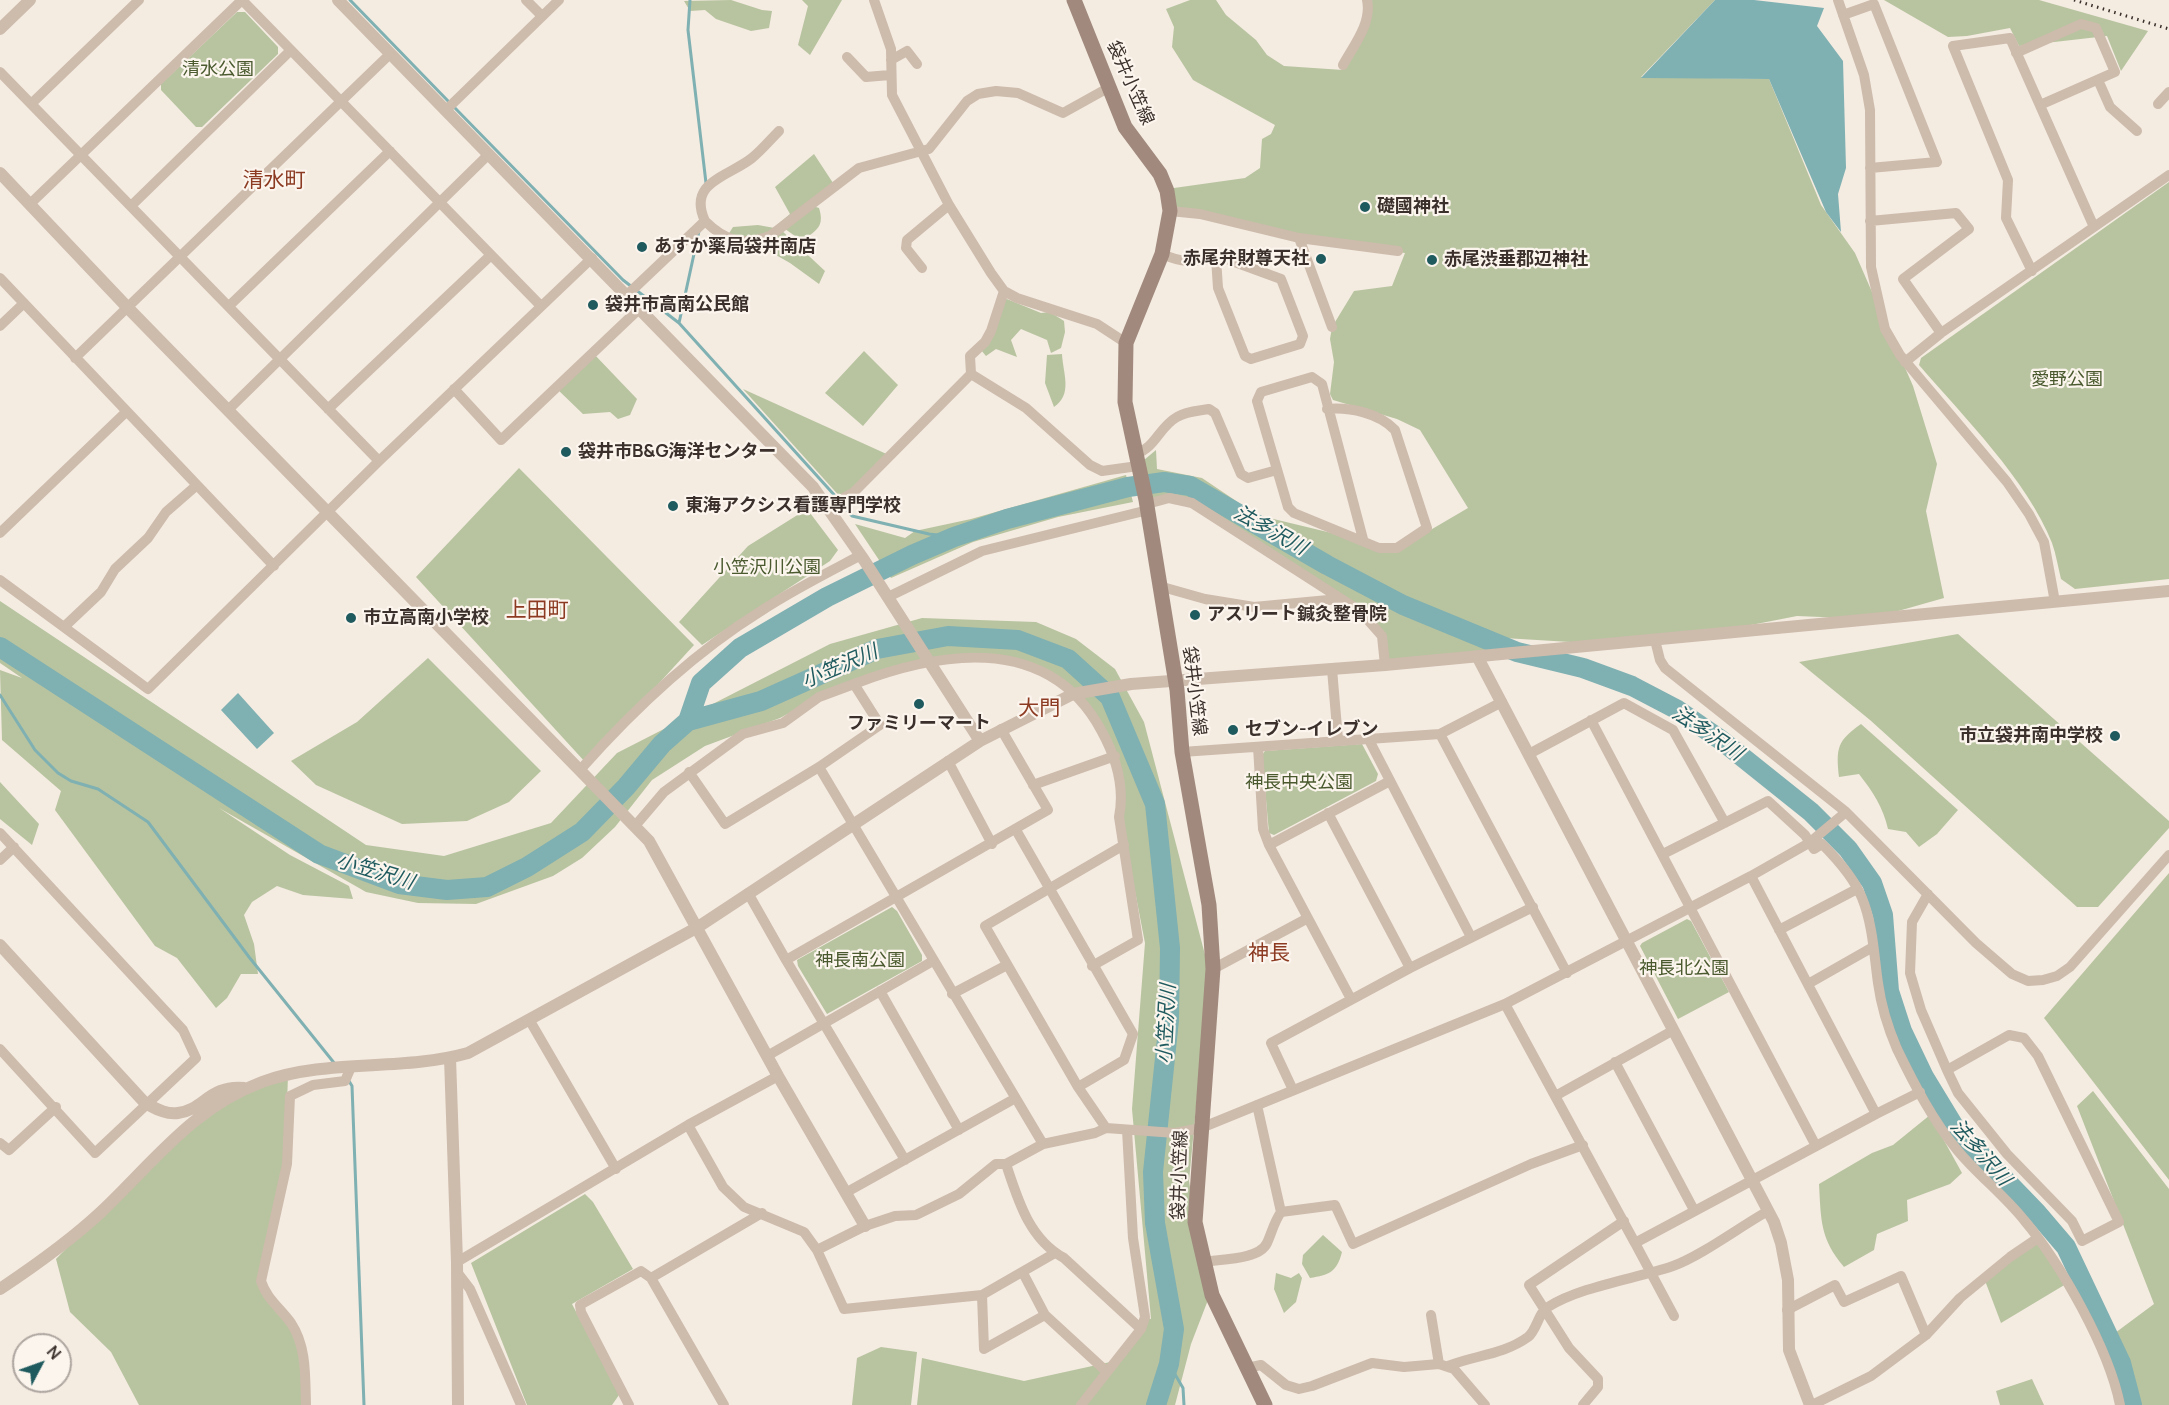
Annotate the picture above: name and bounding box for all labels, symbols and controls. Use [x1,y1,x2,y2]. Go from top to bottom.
street label: 袋井小笠線 [1102,37,1158,129]
park label: 清水公園 [182,59,254,81]
district label: 清水町 [243,168,305,194]
place label: 礎國神社 [1377,196,1449,218]
marker: 礎國神社 [1358,200,1372,214]
place label: あすか薬局袋井南店 [654,236,816,258]
marker: あすか薬局袋井南店 [635,240,649,254]
place label: 赤尾弁財尊天社 [1183,248,1309,270]
place label: 赤尾渋垂郡辺神社 [1444,249,1588,271]
marker: 赤尾弁財尊天社 [1314,252,1328,266]
marker: 赤尾渋垂郡辺神社 [1425,253,1439,267]
place label: 袋井市高南公民館 [605,294,749,316]
marker: 袋井市高南公民館 [586,298,600,312]
park label: 愛野公園 [2031,369,2103,391]
place label: 袋井市B&G海洋センター [578,441,777,463]
marker: 袋井市B&G海洋センター [559,445,573,459]
place label: 東海アクシス看護専門学校 [685,495,901,517]
marker: 東海アクシス看護専門学校 [666,499,680,513]
water label: 法多沢川 [1229,501,1311,561]
park label: 小笠沢川公園 [713,557,821,579]
district label: 上田町 [506,598,568,624]
place label: アスリート鍼灸整骨院 [1207,604,1387,626]
place label: 市立高南小学校 [363,607,489,629]
marker: アスリート鍼灸整骨院 [1188,608,1202,622]
marker: 市立高南小学校 [344,611,358,625]
water label: 小笠沢川 [798,640,882,694]
street label: 袋井小笠線 [1178,645,1210,737]
district label: 大門 [1018,696,1060,722]
marker: ファミリーマート [912,697,926,711]
water label: 法多沢川 [1667,702,1747,766]
place label: ファミリーマート [847,713,991,735]
place label: セブン-イレブン [1245,719,1379,741]
marker: セブン-イレブン [1226,723,1240,737]
place label: 市立袋井南中学校 [1959,725,2103,747]
marker: 市立袋井南中学校 [2108,729,2122,743]
park label: 神長中央公園 [1245,772,1353,794]
water label: 小笠沢川 [333,849,417,895]
district label: 神長 [1248,941,1290,967]
park label: 神長南公園 [815,950,905,972]
park label: 神長北公園 [1639,958,1729,980]
water label: 小笠沢川 [1153,983,1181,1065]
water label: 法多沢川 [1945,1115,2015,1191]
street label: 袋井小笠線 [1168,1130,1192,1220]
north arrow [12,1333,72,1393]
text: N [42,1341,66,1364]

